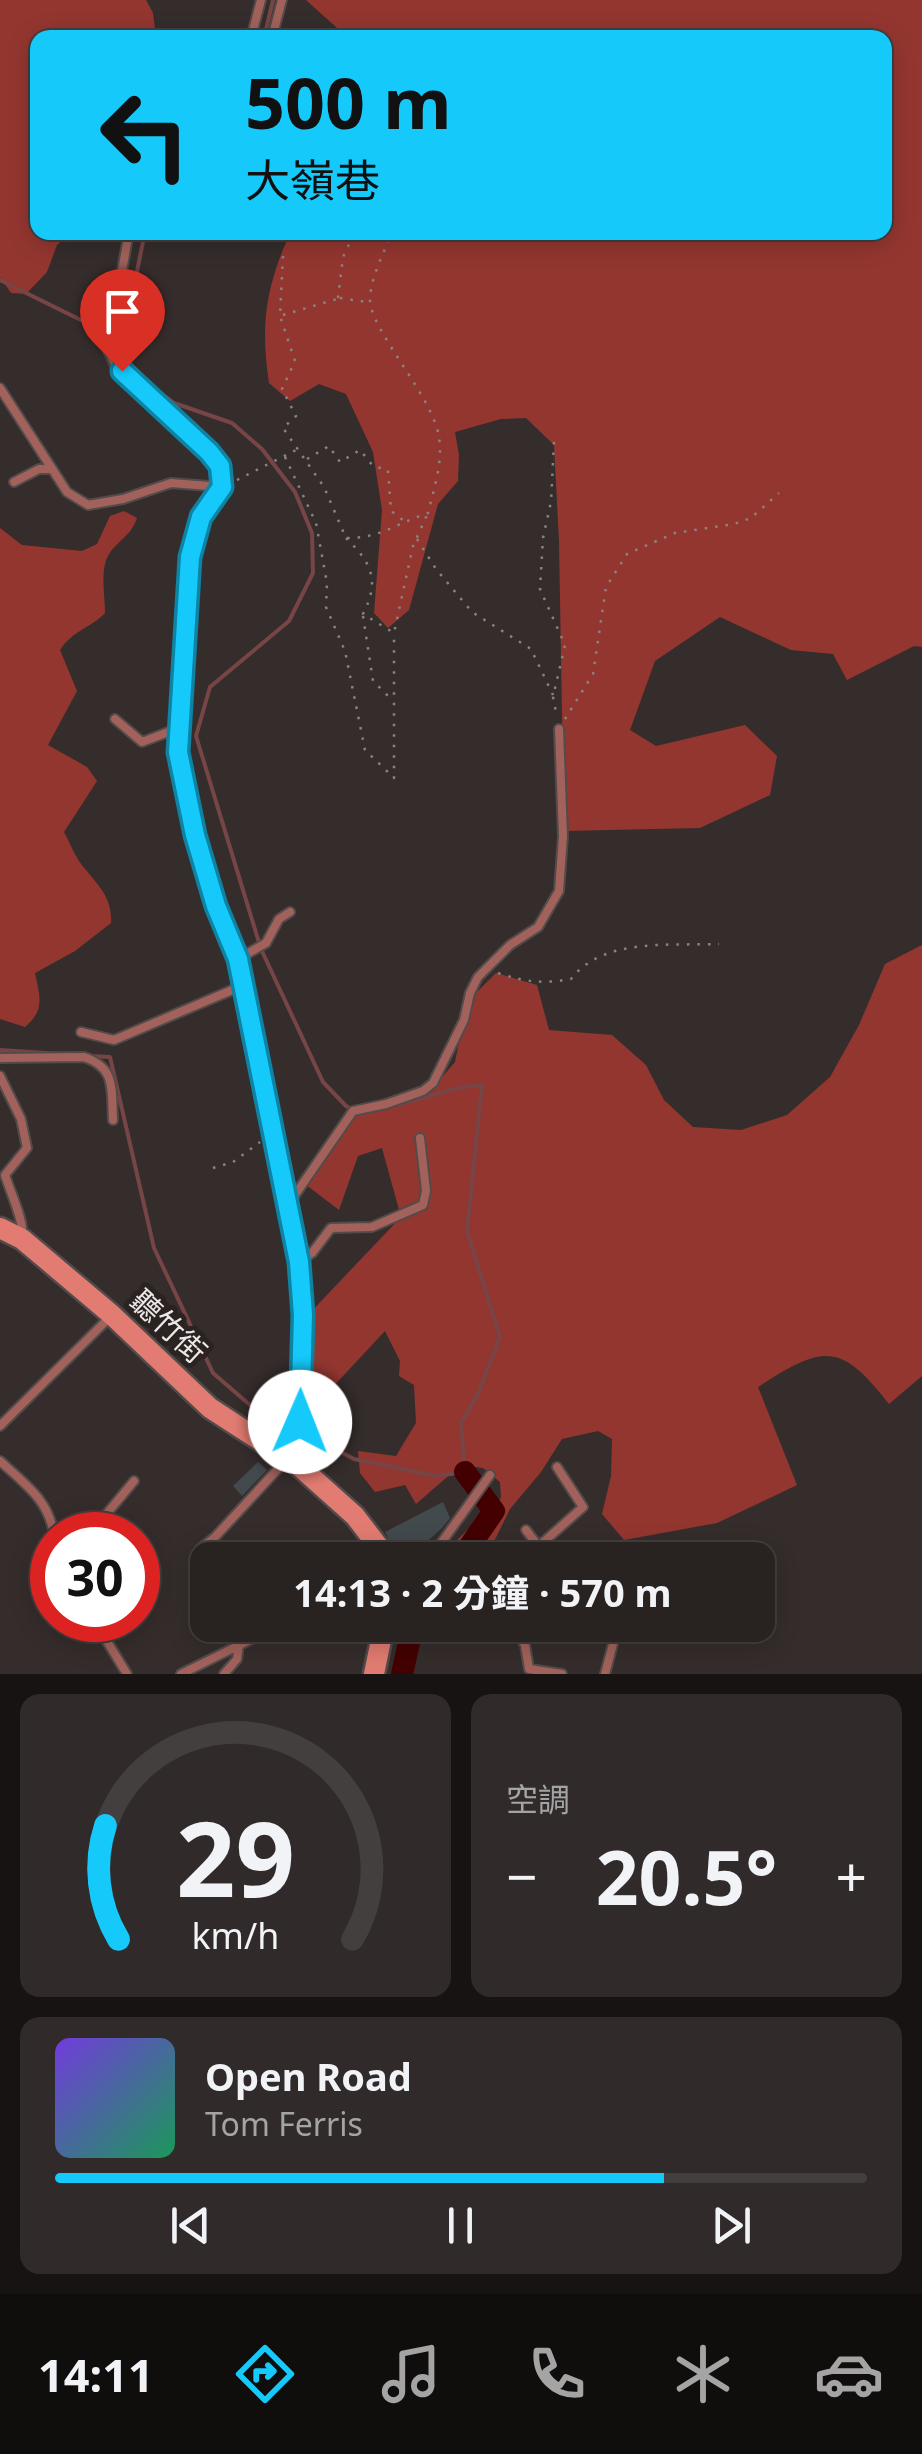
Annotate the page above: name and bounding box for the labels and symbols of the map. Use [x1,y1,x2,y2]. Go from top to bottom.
pin [80,269,165,372]
street label: 聽竹街 [122,1280,216,1372]
position arrow [248,1370,352,1474]
speed limit sign: 30 [30,1512,160,1642]

